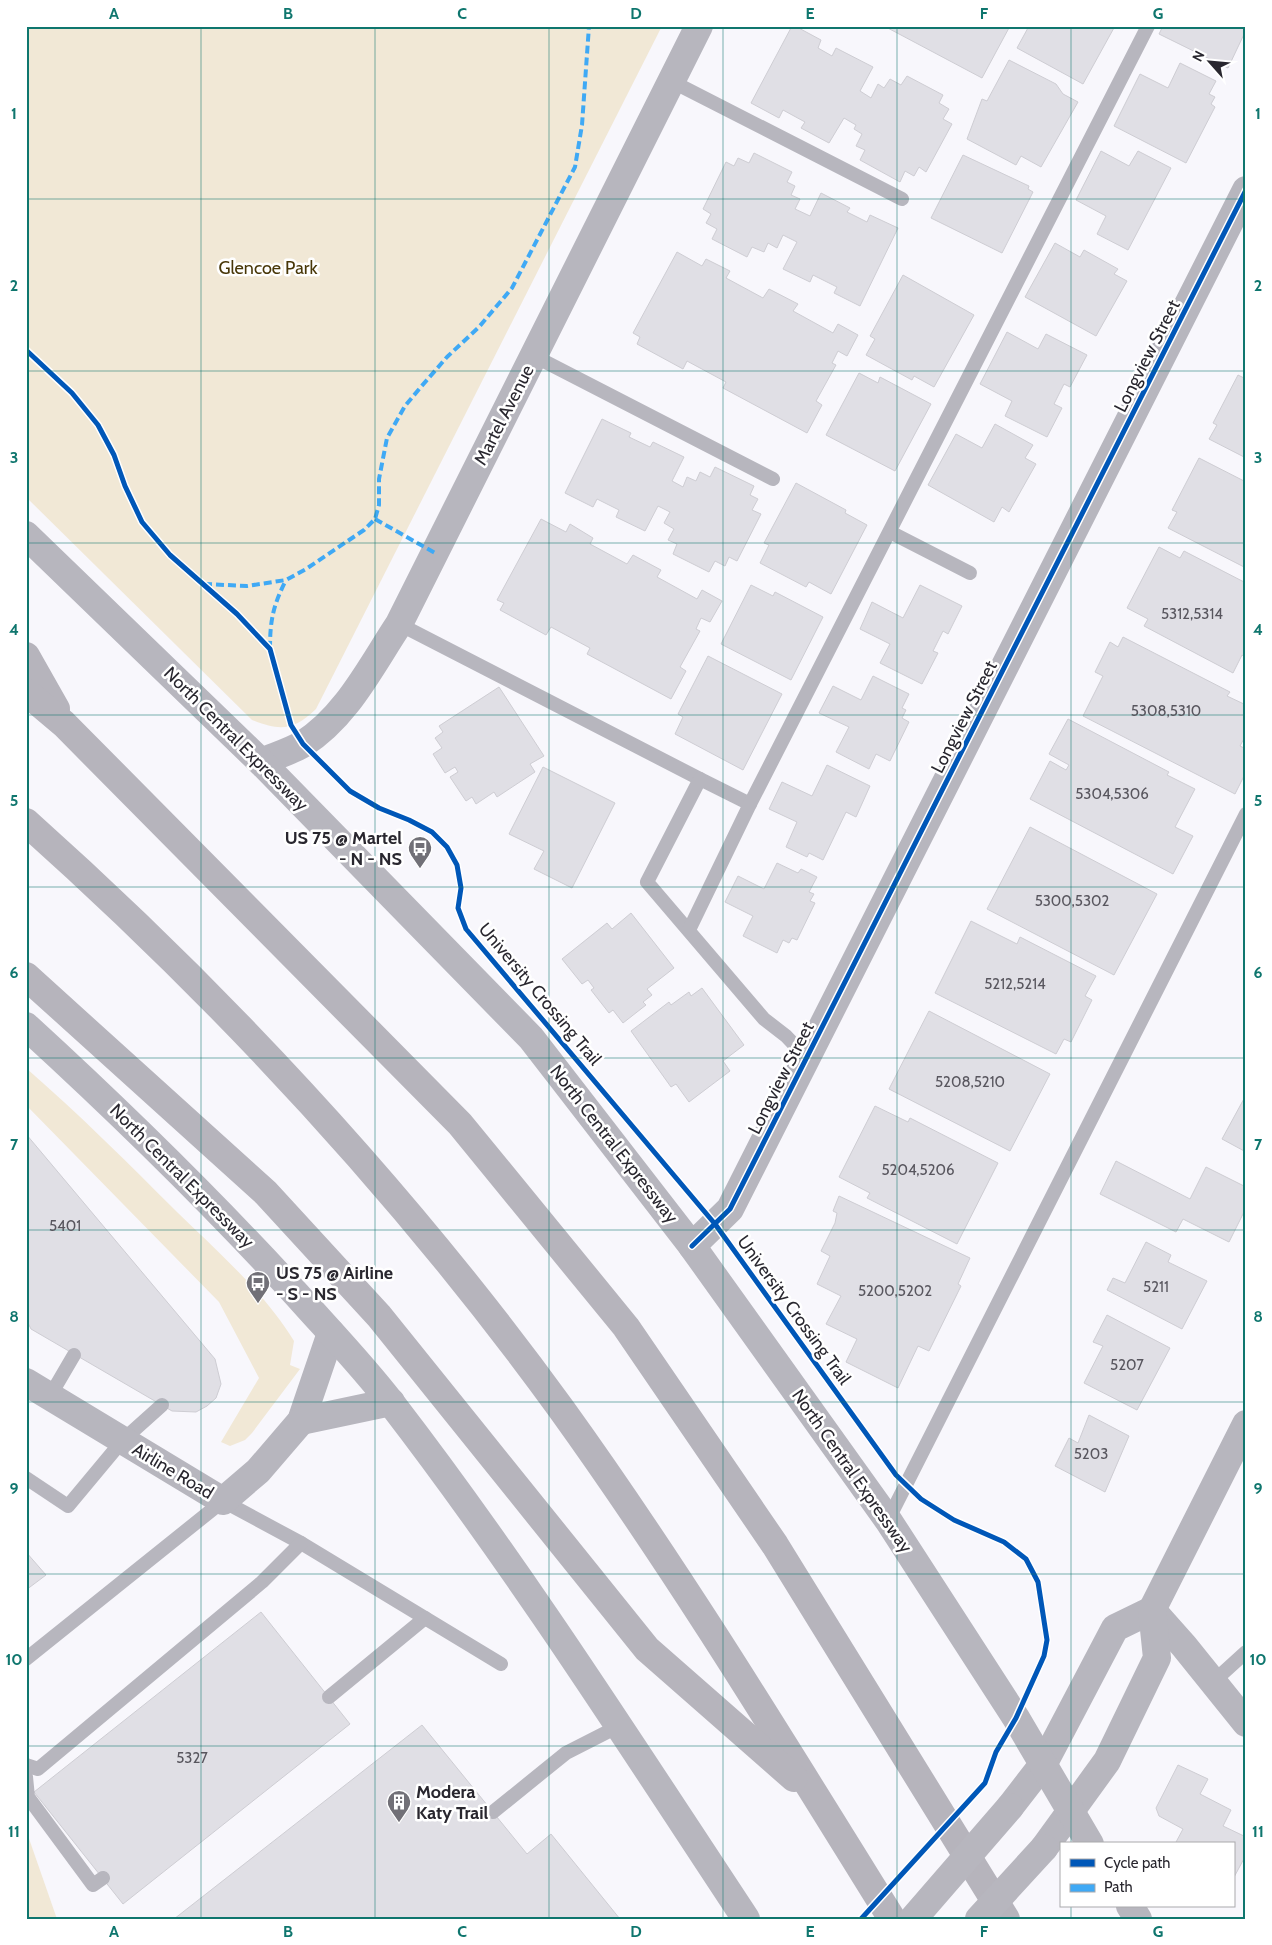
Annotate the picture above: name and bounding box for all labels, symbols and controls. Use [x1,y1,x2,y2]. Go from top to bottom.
text: A [109,4,119,23]
text: B [283,4,293,23]
text: C [457,4,467,23]
text: D [630,4,642,23]
text: E [805,4,815,23]
text: F [980,4,989,23]
text: G [1153,4,1163,23]
north arrow [1184,38,1234,88]
text: N [1188,48,1209,65]
text: 1 [11,104,17,123]
text: 1 [1255,104,1261,123]
park label: Glencoe Park [218,257,318,279]
text: 2 [10,276,18,295]
text: 2 [1254,276,1262,295]
street label: Longview Street [1109,296,1185,416]
street label: Martel Avenue [469,361,539,469]
text: 3 [10,448,18,467]
text: 3 [1254,448,1262,467]
house number: 5312,5314 [1161,605,1223,623]
text: 4 [9,620,19,639]
text: 4 [1253,620,1263,639]
street label: Longview Street [926,657,1002,777]
street label: North Central Expressway [159,662,313,816]
house number: 5308,5310 [1131,702,1201,720]
house number: 5304,5306 [1075,785,1149,803]
text: 5 [10,791,18,810]
text: 5 [1254,791,1262,810]
place label: US 75 @ Martel - N - NS [285,827,402,870]
bus stop icon: US 75 @ Martel - N - NS [407,835,433,869]
house number: 5300,5302 [1035,892,1109,910]
street label: University Crossing Trail [474,918,606,1070]
text: 6 [10,963,19,982]
text: 6 [1254,963,1263,982]
house number: 5212,5214 [984,975,1046,993]
street label: Longview Street [743,1018,819,1138]
street label: North Central Expressway [545,1060,683,1228]
house number: 5208,5210 [935,1073,1005,1091]
street label: North Central Expressway [105,1099,259,1253]
text: 7 [10,1135,19,1154]
text: 7 [1254,1135,1263,1154]
house number: 5204,5206 [881,1161,955,1179]
house number: 5401 [49,1217,81,1235]
street label: University Crossing Trail [732,1231,856,1390]
place label: US 75 @ Airline - S - NS [276,1262,393,1305]
bus stop icon: US 75 @ Airline - S - NS [245,1270,271,1304]
house number: 5211 [1143,1278,1169,1296]
house number: 5200,5202 [858,1282,932,1300]
text: 8 [9,1307,19,1326]
text: 8 [1253,1307,1263,1326]
house number: 5207 [1110,1356,1144,1374]
street label: North Central Expressway [787,1385,917,1557]
street label: Airline Road [128,1438,218,1504]
house number: 5203 [1074,1445,1108,1463]
text: 9 [10,1479,19,1498]
text: 9 [1254,1479,1263,1498]
text: 10 [5,1650,23,1669]
text: 10 [1249,1650,1267,1669]
house number: 5327 [176,1749,208,1767]
place label: Modera Katy Trail [416,1781,489,1824]
building icon: Modera Katy Trail [386,1789,412,1823]
text: 11 [8,1822,20,1841]
text: 11 [1252,1822,1264,1841]
legend [1060,1842,1234,1908]
text: Cycle path [1104,1854,1170,1872]
text: Path [1104,1878,1133,1896]
text: A [109,1922,119,1941]
text: B [283,1922,293,1941]
text: C [457,1922,467,1941]
text: D [630,1922,642,1941]
text: E [805,1922,815,1941]
text: F [980,1922,989,1941]
text: G [1153,1922,1163,1941]

